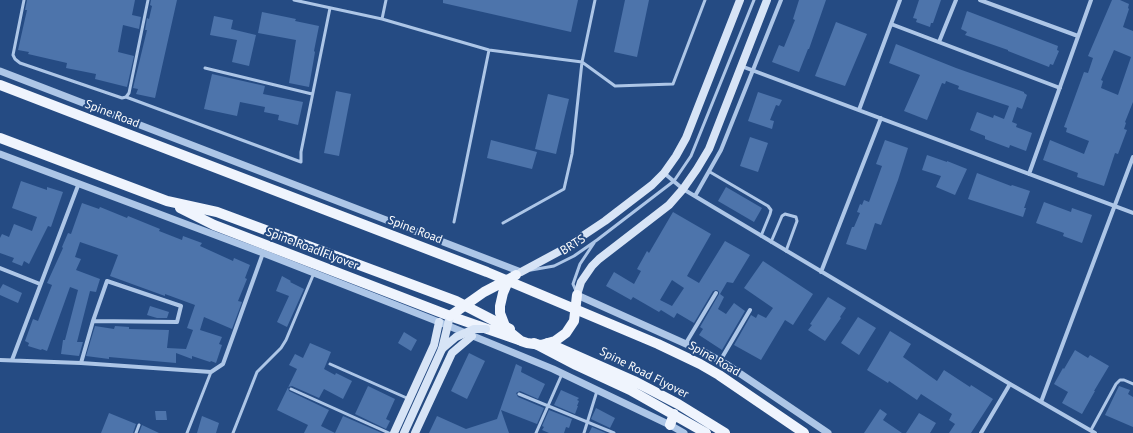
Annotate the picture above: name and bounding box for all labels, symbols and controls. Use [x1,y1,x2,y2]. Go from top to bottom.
street label: Spine Road [83,97,141,131]
street label: Spine Road [386,213,444,247]
street label: Spine Road Flyover [264,225,360,273]
street label: BRTS [558,232,588,258]
street label: Spine Road [686,338,742,380]
street label: Spine Road Flyover [597,344,691,402]

